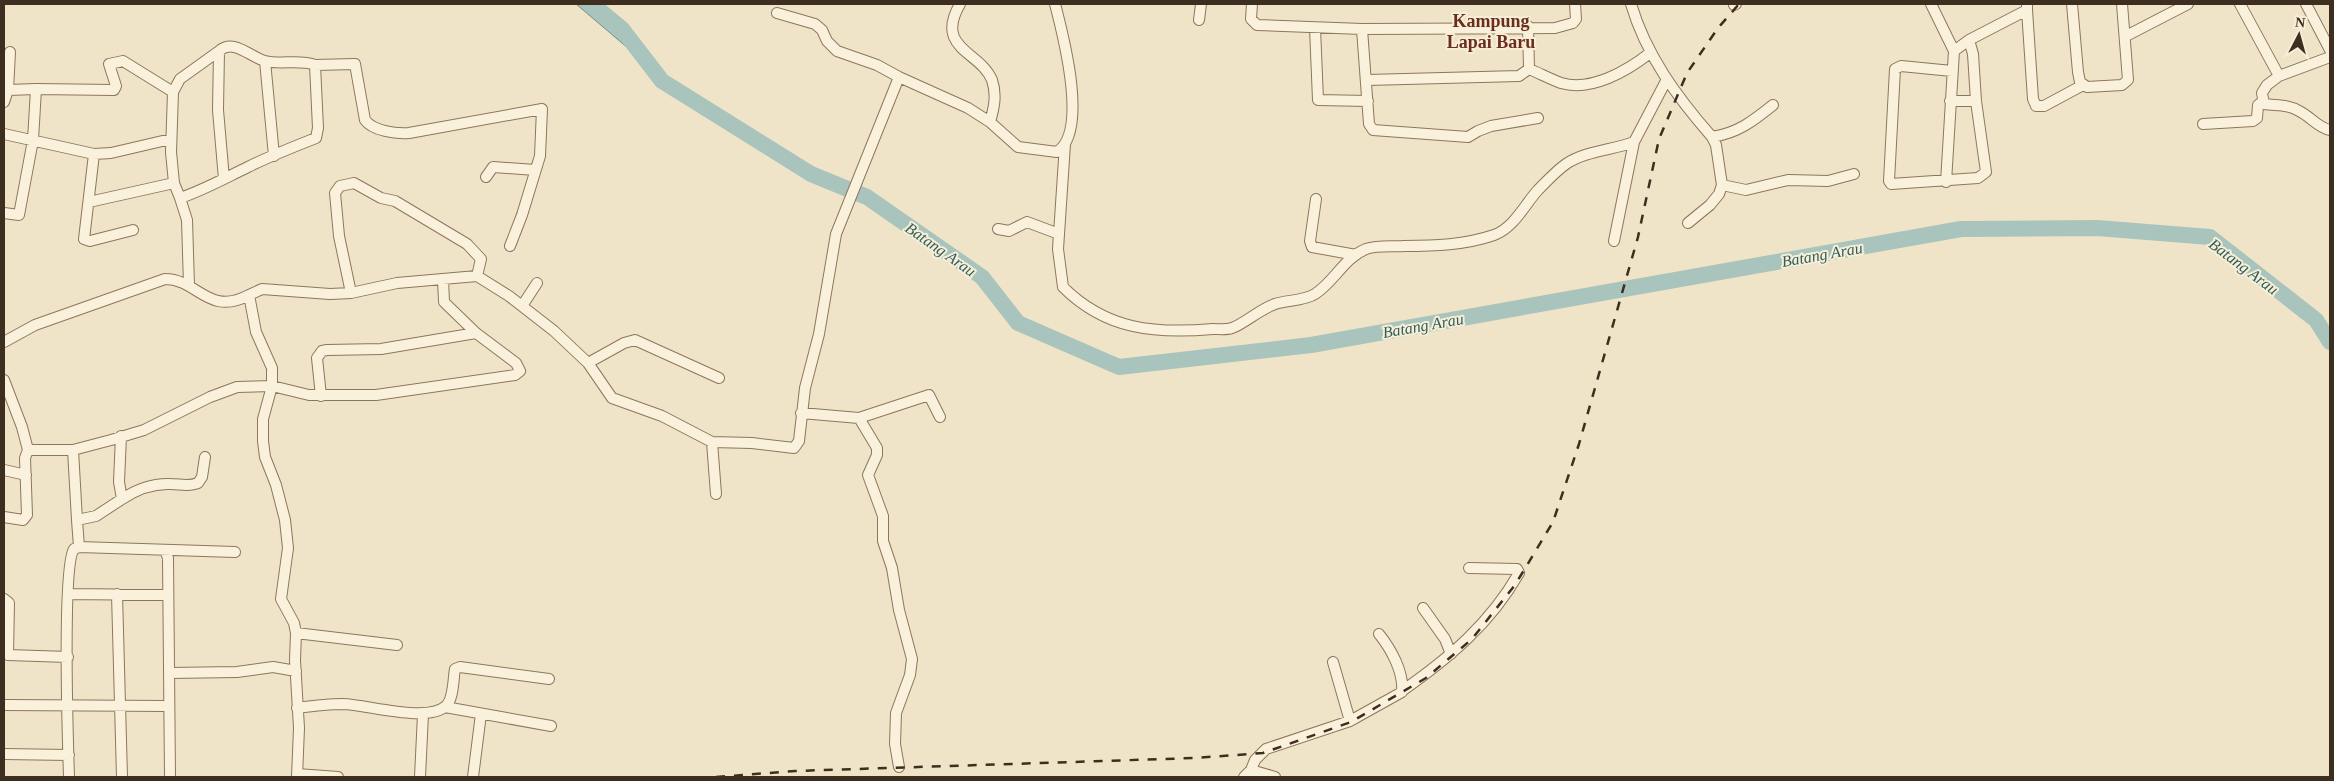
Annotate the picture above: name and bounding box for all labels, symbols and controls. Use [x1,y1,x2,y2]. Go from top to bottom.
north arrow [2274,10,2324,60]
district label: Kampung Lapai Baru [1447,11,1535,52]
text: N [2294,15,2306,31]
water label: Batang Arau [902,219,979,281]
water label: Batang Arau [2205,235,2282,299]
water label: Batang Arau [1780,239,1864,271]
water label: Batang Arau [1381,310,1465,342]

